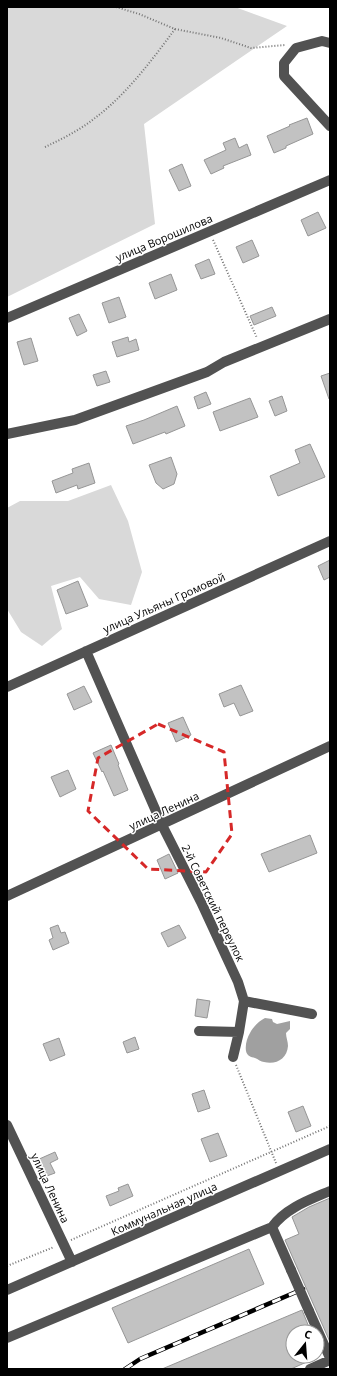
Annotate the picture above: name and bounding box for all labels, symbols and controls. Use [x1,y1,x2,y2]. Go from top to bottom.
street label: улица Ворошилова [113,210,215,265]
street label: улица Ульяны Громовой [100,569,227,636]
street label: улица Ленина [126,788,201,833]
street label: 2-й Советский переулок [178,842,249,964]
street label: улица Ленина [28,1150,73,1225]
street label: Коммунальная улица [108,1178,219,1239]
north arrow [285,1324,325,1364]
text: С [303,1326,314,1342]

